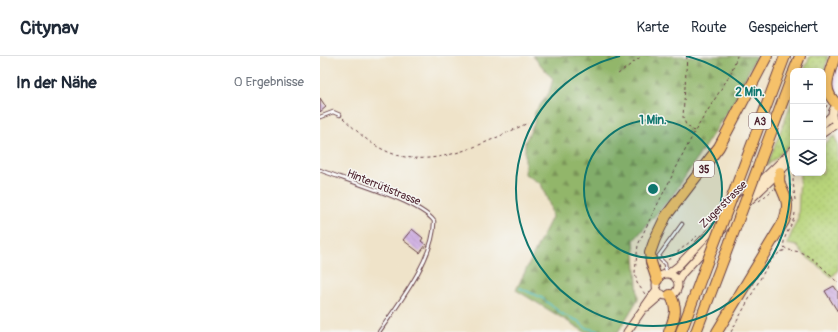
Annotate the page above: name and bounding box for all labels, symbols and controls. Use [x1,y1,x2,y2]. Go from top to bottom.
text: Citynav [20,16,79,40]
text: Karte [637,19,669,36]
text: Route [691,19,726,36]
text: Gespeichert [748,19,818,36]
map controls [790,68,826,176]
button: + [790,68,826,104]
text: In der Nähe [16,72,97,93]
text: 0 Ergebnisse [234,74,304,90]
text: 2 Min. [735,85,765,100]
button: − [790,104,826,140]
text: 1 Min. [639,113,667,128]
road number: A3 [749,113,771,129]
button: layers [790,140,826,176]
road number: 35 [694,161,714,177]
street label: Hinterrütistrasse [345,167,423,208]
street label: Zugerstrasse [697,178,750,231]
centre of rings [646,182,660,196]

